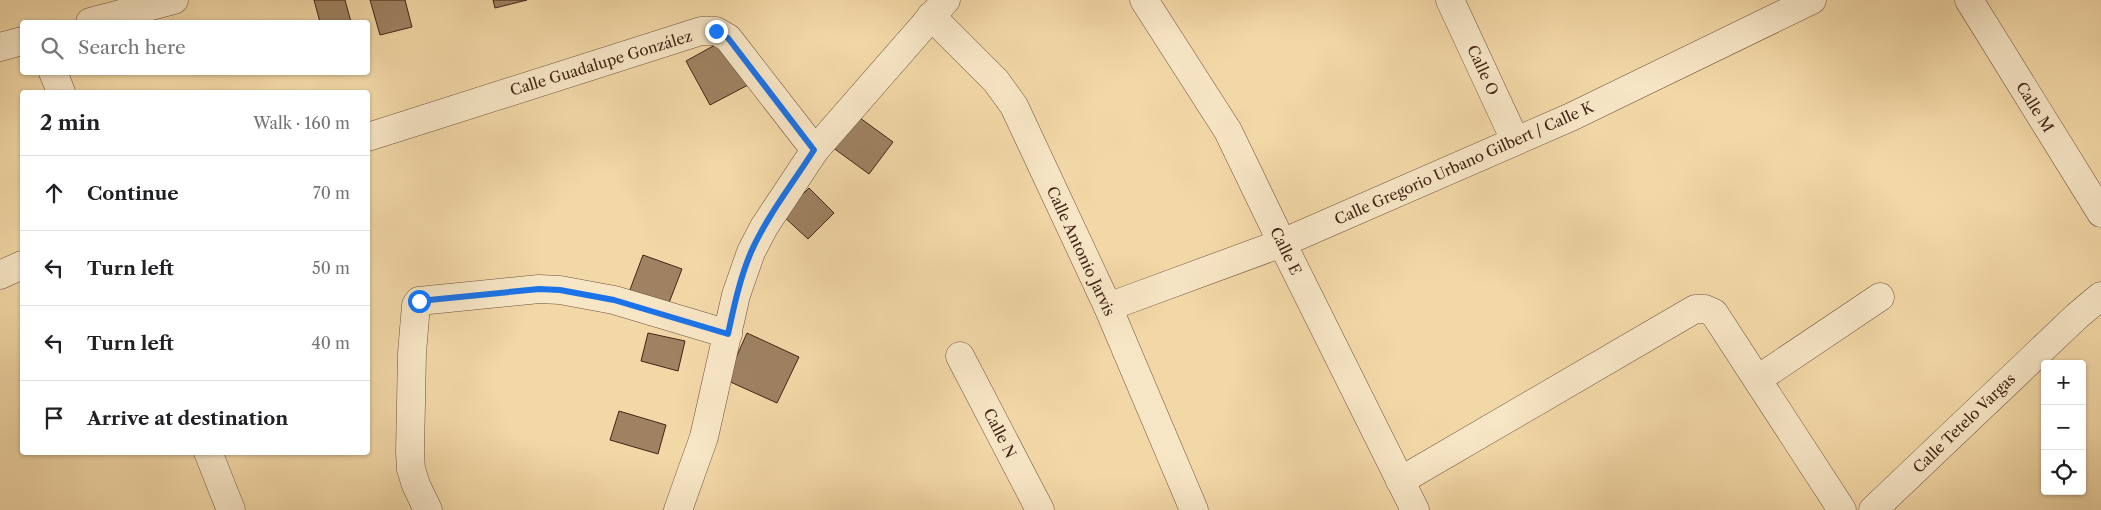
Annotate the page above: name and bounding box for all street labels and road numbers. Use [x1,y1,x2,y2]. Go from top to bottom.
street label: Calle Guadalupe González [508,26,695,100]
street label: Calle O [1463,42,1503,98]
street label: Calle M [2012,78,2058,136]
street label: Calle Gregorio Urbano Gilbert / Calle K [1332,97,1598,229]
street label: Calle Antonio Jarvis [1043,183,1119,319]
street label: Calle E [1266,224,1306,278]
street label: Calle Tetelo Vargas [1909,369,2019,477]
street label: Calle N [979,405,1021,461]

